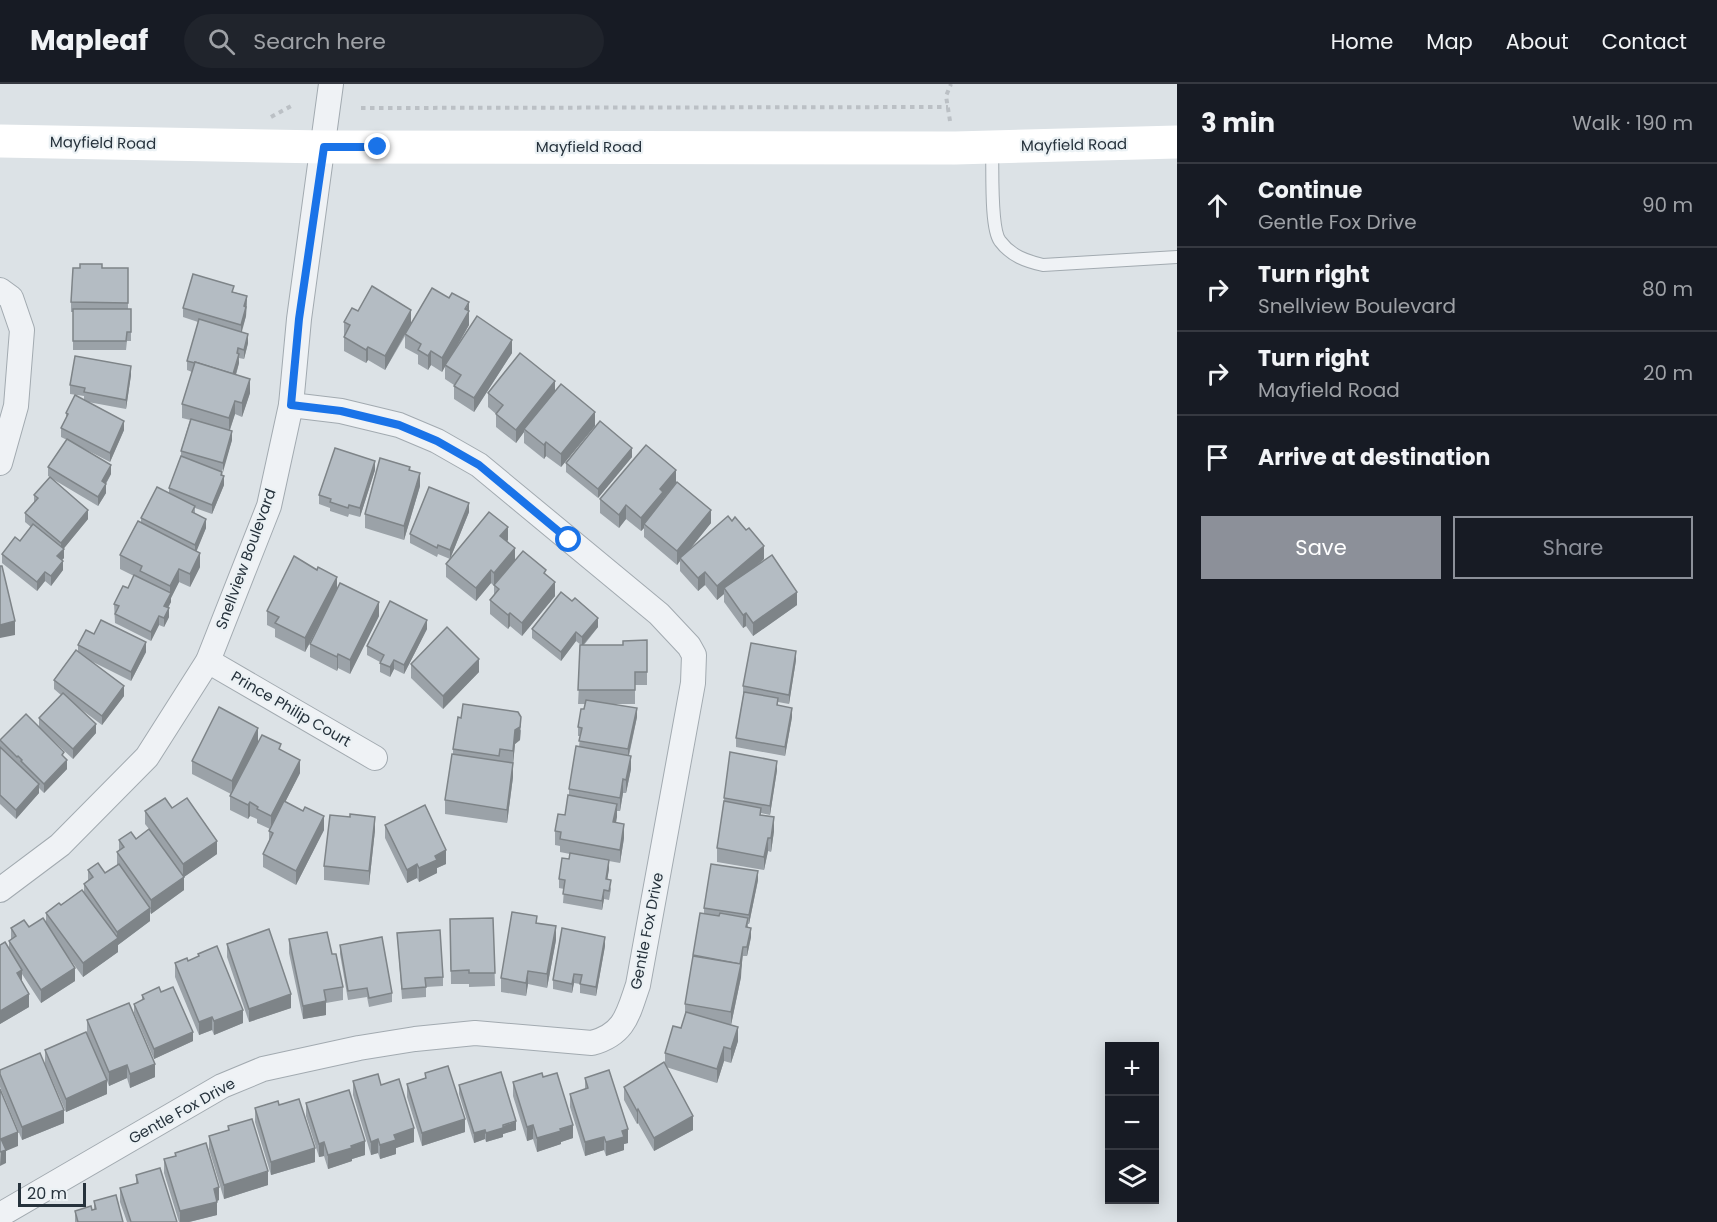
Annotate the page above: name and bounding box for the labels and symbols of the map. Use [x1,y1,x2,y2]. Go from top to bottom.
street label: Mayfield Road [50,131,156,154]
route end [364,133,390,159]
street label: Mayfield Road [1021,133,1127,156]
street label: Mayfield Road [536,136,642,157]
street label: Snellview Boulevard [210,485,281,632]
route start [555,526,581,552]
street label: Prince Philip Court [227,666,355,751]
street label: Gentle Fox Drive [625,871,668,991]
street label: Gentle Fox Drive [125,1073,239,1149]
scale bar [18,1180,86,1208]

